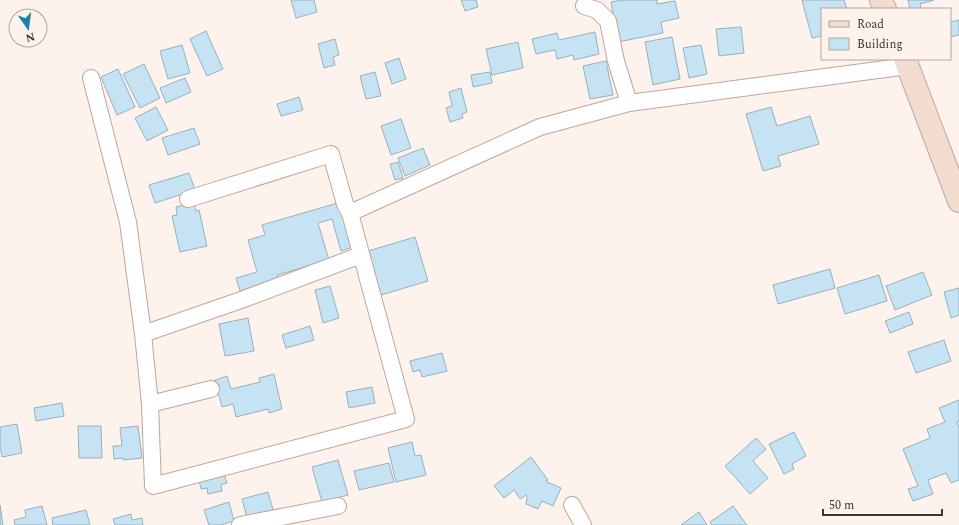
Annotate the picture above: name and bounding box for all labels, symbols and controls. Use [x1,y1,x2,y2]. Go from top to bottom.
north arrow [8,8,48,48]
legend [821,8,951,60]
text: Road [857,15,884,34]
text: N [24,28,37,47]
text: Building [857,35,903,54]
scale bar [823,491,942,517]
text: 50 m [829,496,854,515]

